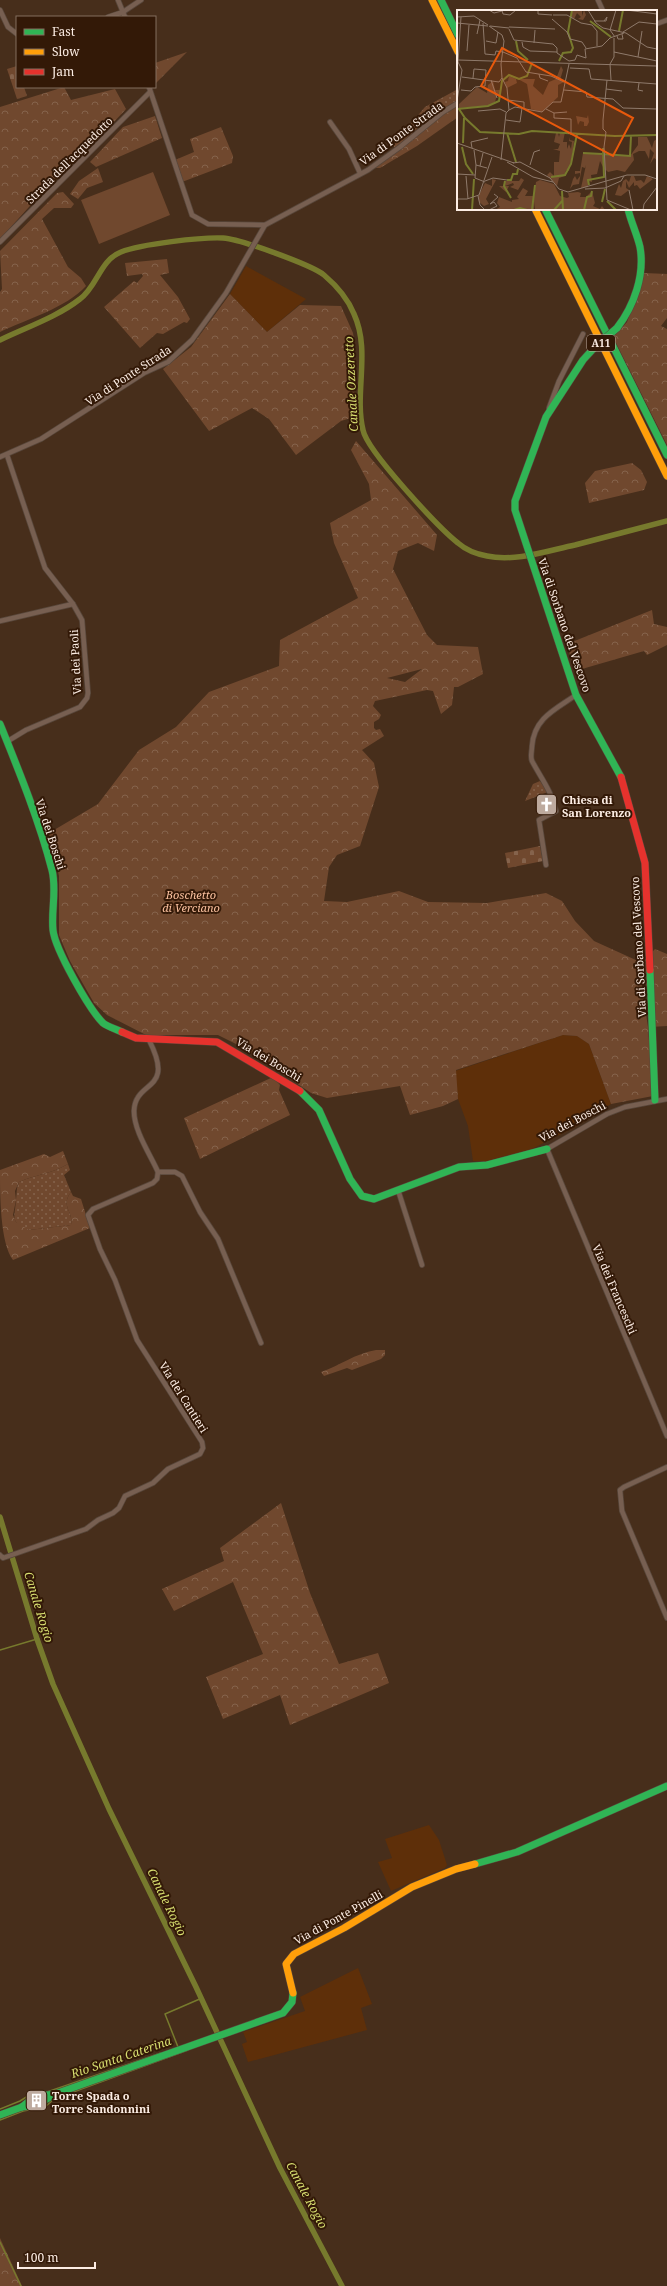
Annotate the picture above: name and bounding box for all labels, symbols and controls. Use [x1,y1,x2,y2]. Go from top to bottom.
inset map [457,10,657,210]
legend [16,16,156,88]
text: Fast [52,23,75,40]
text: Slow [52,43,80,60]
text: Jam [51,63,74,80]
street label: Via di Ponte Strada [356,98,446,168]
street label: Strada dell'acquedotto [22,113,116,207]
road number: A11 [587,335,615,351]
water label: Canale Ozzeretto [340,336,362,432]
street label: Via di Ponte Strada [82,342,174,408]
street label: Via di Sorbano del Vescovo [535,556,595,694]
street label: Via dei Paoli [66,629,84,695]
church icon: Chiesa di San Lorenzo [533,792,559,818]
place label: Chiesa di San Lorenzo [562,792,631,820]
street label: Via dei Boschi [33,797,70,872]
street label: Via di Sorbano del Vescovo [627,876,649,1018]
park label: Boschetto di Verciano [162,887,220,915]
street label: Via dei Boschi [234,1034,305,1085]
street label: Via dei Boschi [536,1097,608,1145]
street label: Via dei Franceschi [589,1242,641,1337]
street label: Via dei Cantieri [156,1359,212,1436]
water label: Canale Rogio [20,1569,58,1645]
water label: Canale Rogio [143,1865,191,1939]
street label: Via di Ponte Pinelli [291,1886,385,1948]
water label: Rio Santa Caterina [68,2032,173,2082]
building icon: Torre Spada o Torre Sandonnini [24,2088,50,2114]
place label: Torre Spada o Torre Sandonnini [52,2088,150,2116]
water label: Canale Rogio [282,2159,332,2231]
scale bar [18,2244,95,2270]
text: 100 m [24,2249,59,2266]

